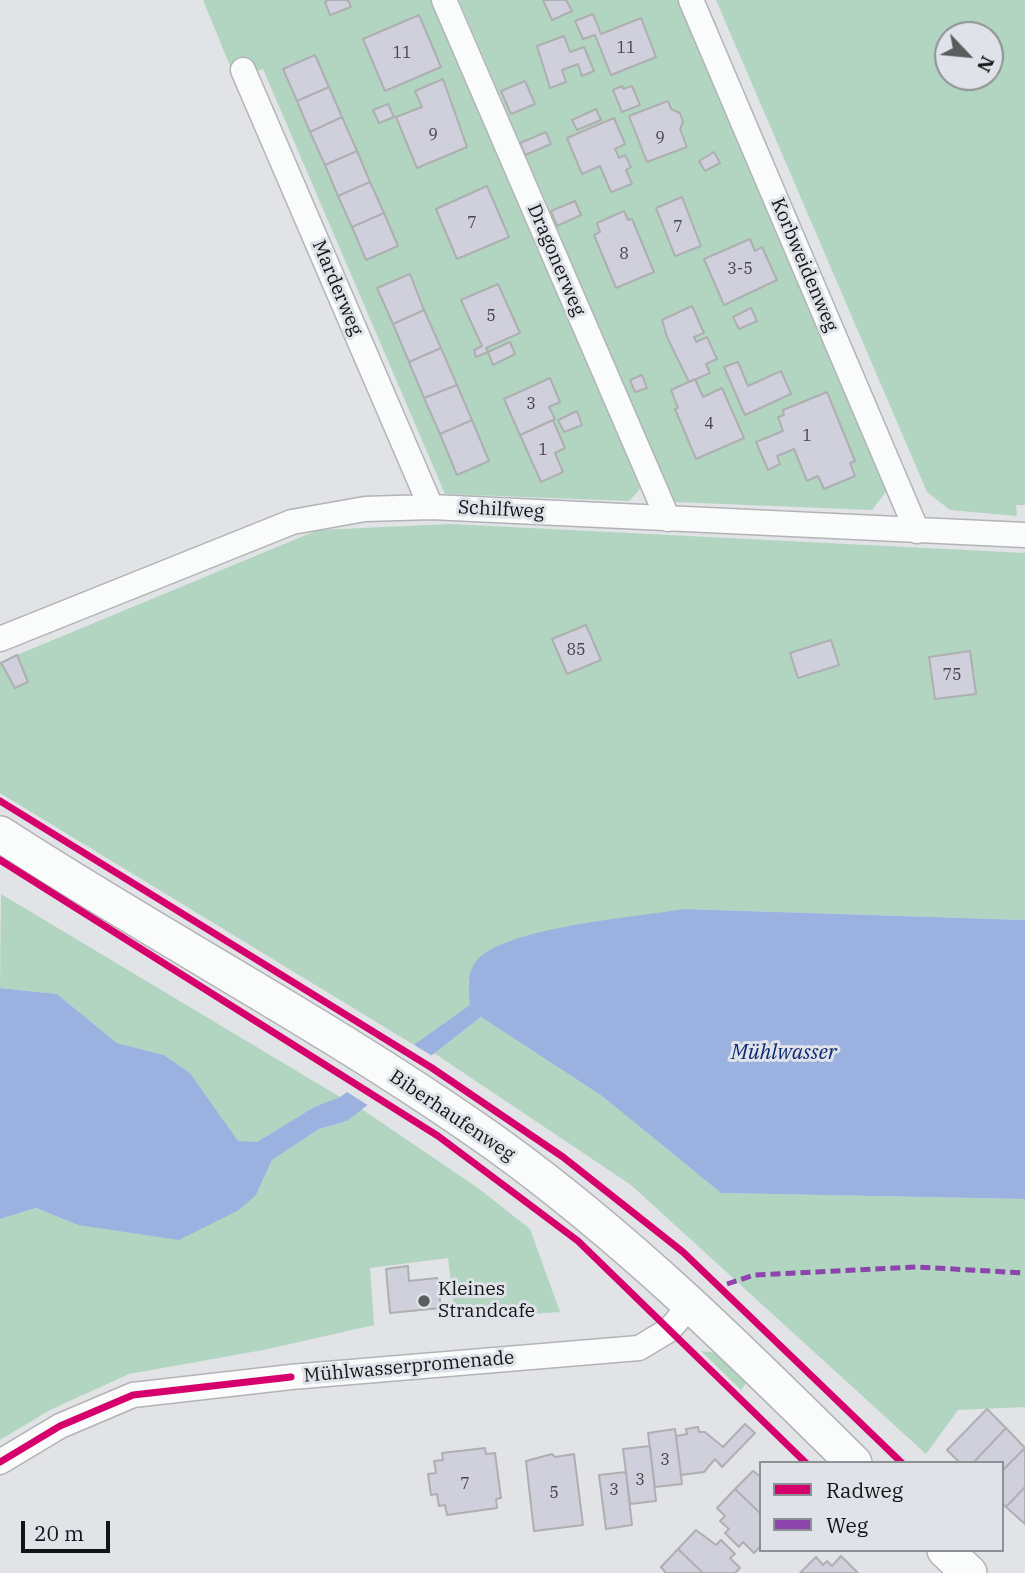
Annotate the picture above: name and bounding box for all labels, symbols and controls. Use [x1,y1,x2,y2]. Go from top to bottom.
north arrow [934,21,1004,91]
house number: 11 [616,38,636,58]
house number: 11 [392,43,412,63]
text: N [972,52,1000,76]
house number: 9 [428,125,438,145]
house number: 9 [655,128,665,148]
street label: Korbweidenweg [766,195,842,335]
street label: Dragonerweg [522,201,590,319]
house number: 7 [467,213,477,233]
house number: 7 [673,217,683,237]
street label: Marderweg [307,237,367,339]
house number: 8 [619,244,629,264]
house number: 3-5 [727,259,753,279]
house number: 5 [486,306,496,326]
house number: 3 [526,394,536,414]
house number: 4 [704,414,714,434]
house number: 1 [802,426,812,446]
house number: 1 [538,440,548,460]
street label: Schilfweg [457,496,545,524]
house number: 85 [566,640,586,660]
house number: 75 [942,665,962,685]
water label: Mühlwasser [731,1040,837,1066]
street label: Biberhaufenweg [385,1066,519,1166]
place label: Kleines Strandcafe [438,1279,535,1323]
marker: Kleines Strandcafe [416,1293,432,1309]
street label: Mühlwasserpromenade [303,1346,515,1388]
house number: 3 [660,1450,670,1470]
legend [759,1461,1004,1552]
house number: 3 [635,1470,645,1490]
house number: 7 [460,1474,470,1494]
text: Radweg [826,1476,903,1504]
house number: 3 [609,1480,619,1500]
house number: 5 [549,1483,559,1503]
scale bar [24,1506,114,1550]
text: Weg [826,1511,868,1539]
text: 20 m [34,1519,84,1547]

